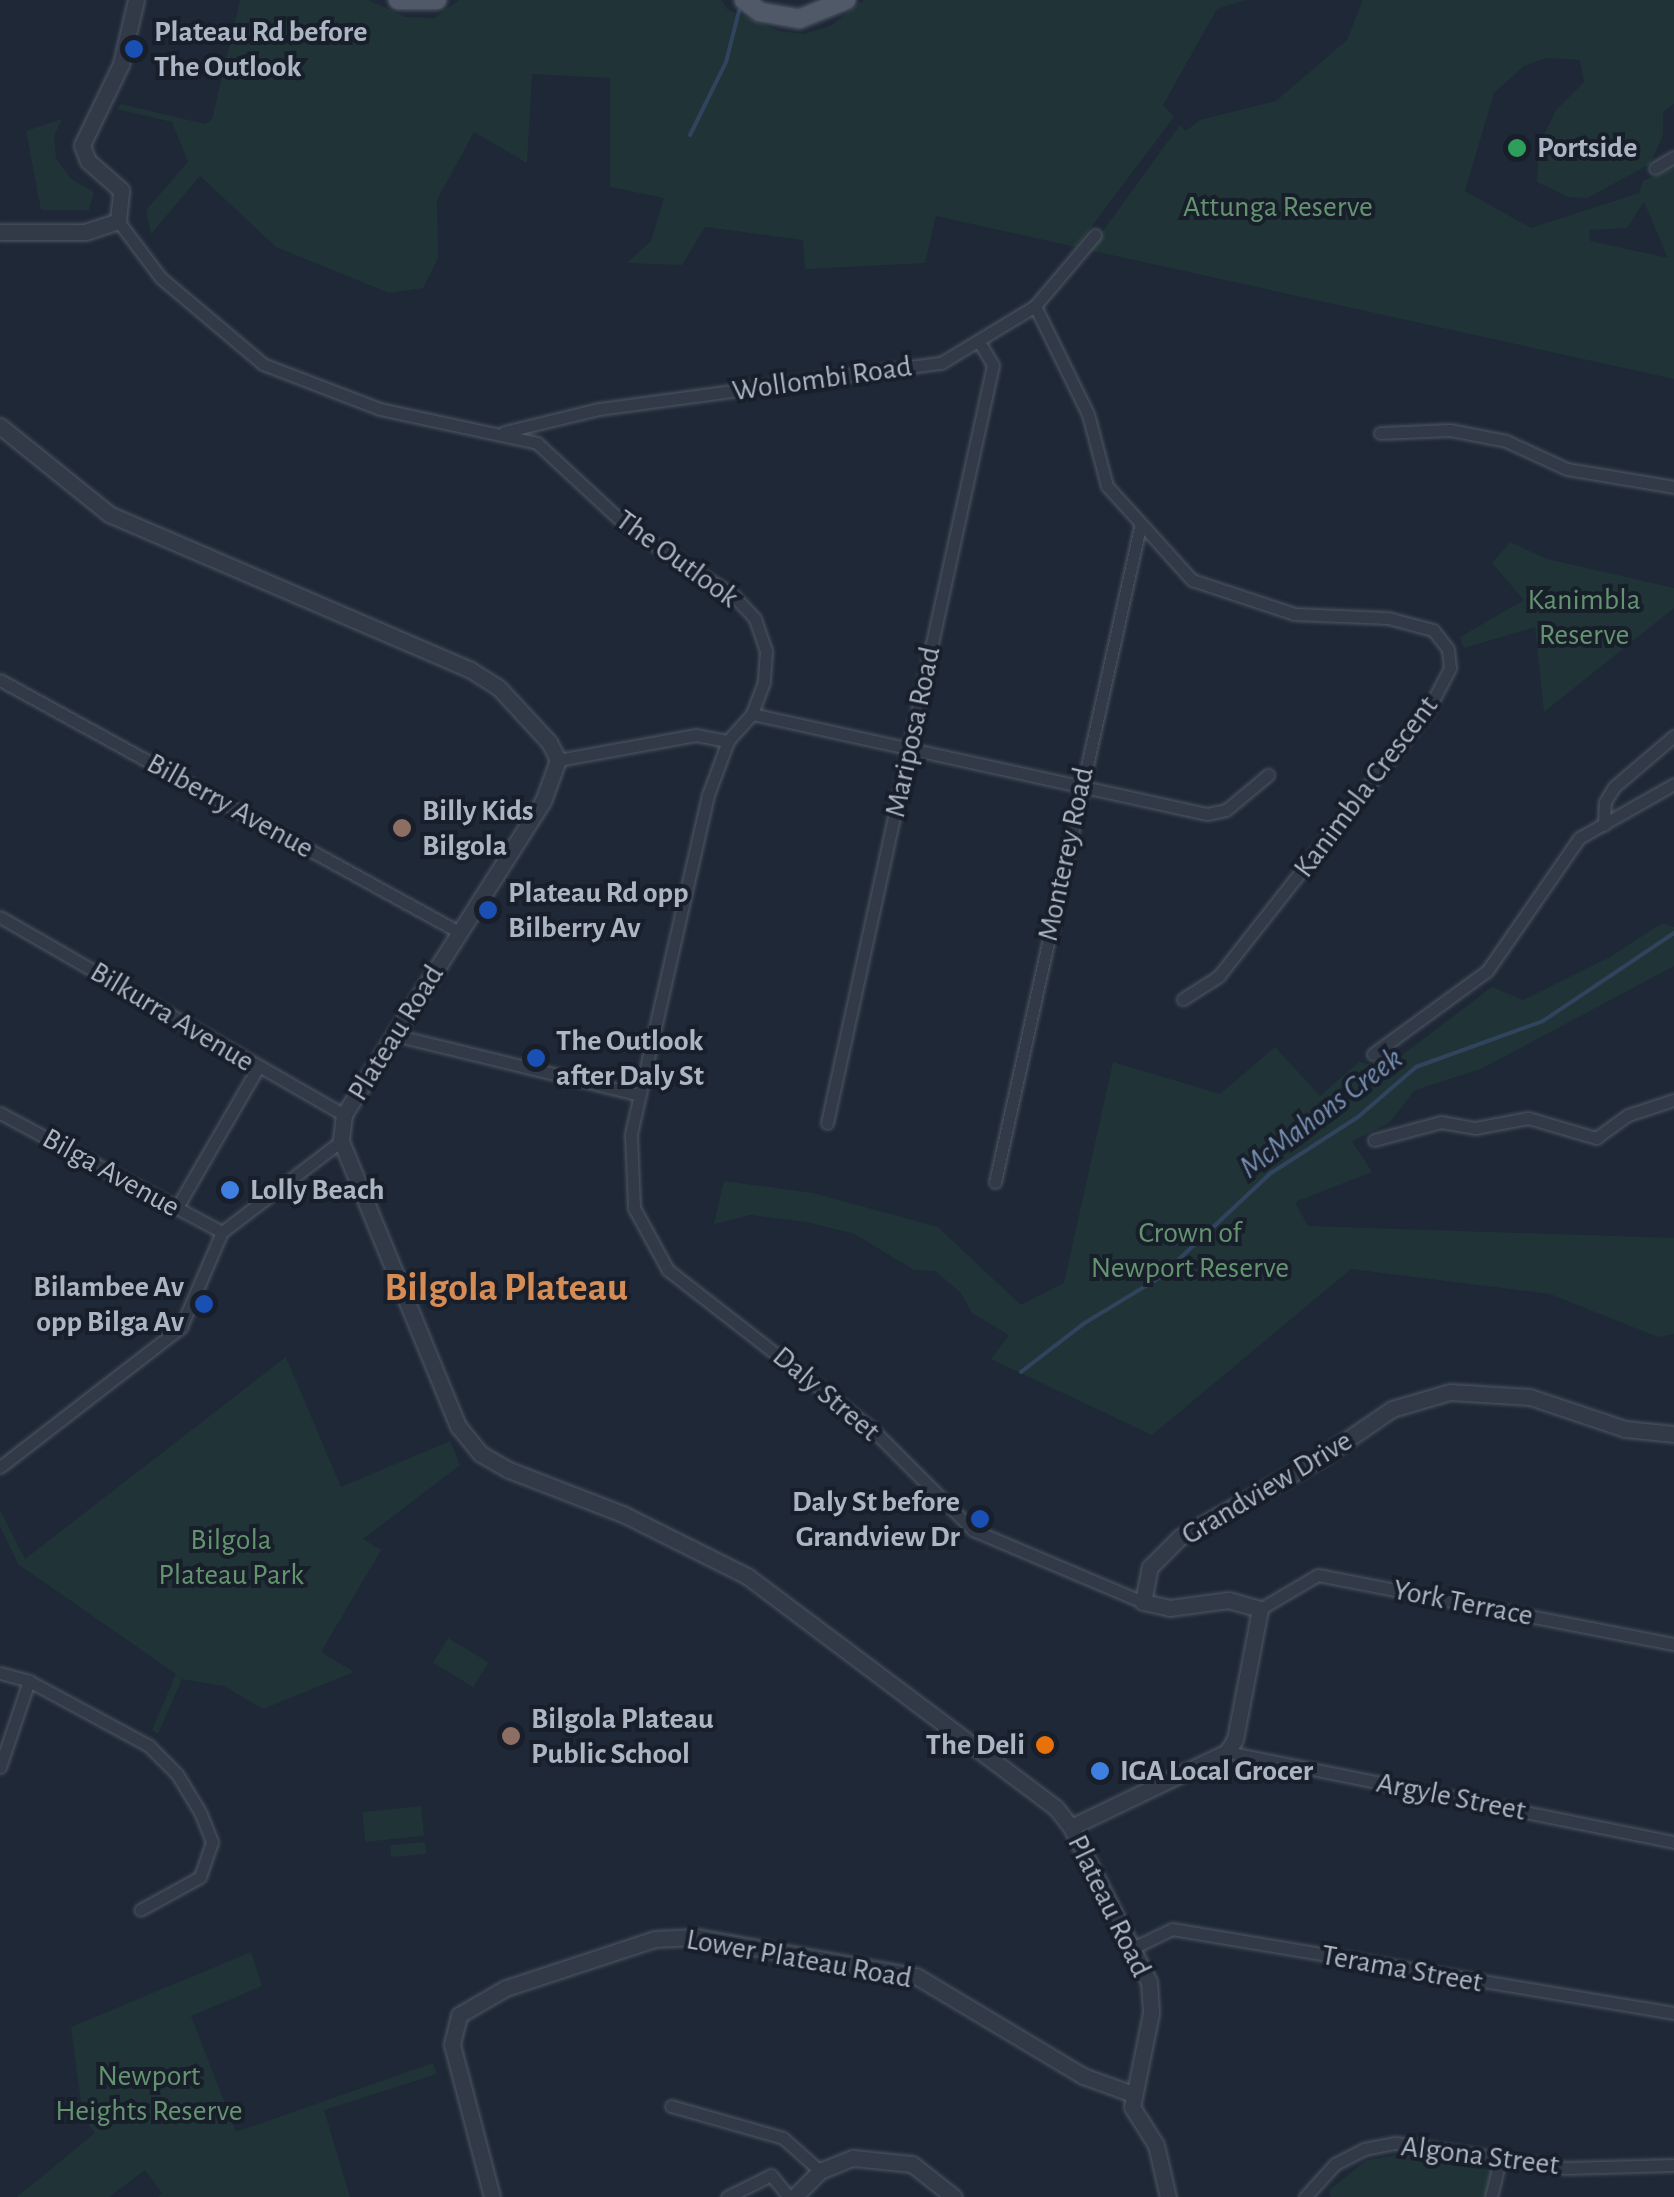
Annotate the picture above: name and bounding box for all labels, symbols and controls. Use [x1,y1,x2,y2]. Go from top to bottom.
place label: Plateau Rd before The Outlook [154,14,367,84]
marker: Plateau Rd before The Outlook [123,38,145,60]
place label: Portside [1537,130,1637,166]
marker: Portside [1506,137,1528,159]
park label: Attunga Reserve [1183,189,1373,225]
street label: Wollombi Road [730,349,914,409]
street label: The Outlook [608,502,746,616]
park label: Kanimbla Reserve [1527,582,1641,652]
street label: Mariposa Road [877,643,949,821]
street label: Kanimbla Crescent [1286,689,1446,885]
street label: Bilberry Avenue [140,745,320,867]
street label: Monterey Road [1030,764,1102,944]
place label: Billy Kids Bilgola [422,793,534,864]
marker: Billy Kids Bilgola [391,817,413,839]
place label: Plateau Rd opp Bilberry Av [508,875,689,946]
marker: Plateau Rd opp Bilberry Av [477,899,499,921]
street label: Bilkurra Avenue [84,954,260,1080]
street label: Plateau Road [340,958,452,1108]
place label: The Outlook after Daly St [556,1023,704,1094]
water label: McMahons Creek [1232,1039,1410,1187]
marker: The Outlook after Daly St [525,1047,547,1069]
street label: Bilga Avenue [36,1121,186,1225]
place label: Lolly Beach [250,1172,385,1208]
marker: Lolly Beach [219,1179,241,1201]
park label: Crown of Newport Reserve [1091,1215,1289,1286]
district label: Bilgola Plateau [384,1264,628,1312]
place label: Bilambee Av opp Bilga Av [33,1269,184,1340]
marker: Bilambee Av opp Bilga Av [193,1293,215,1315]
street label: Daly Street [765,1339,887,1449]
street label: Grandview Drive [1175,1423,1359,1553]
place label: Daly St before Grandview Dr [792,1484,960,1554]
marker: Daly St before Grandview Dr [969,1508,991,1530]
park label: Bilgola Plateau Park [158,1522,304,1592]
street label: York Terrace [1390,1572,1536,1634]
place label: Bilgola Plateau Public School [531,1701,714,1772]
marker: Bilgola Plateau Public School [500,1725,522,1747]
place label: The Deli [926,1727,1025,1763]
marker: The Deli [1034,1734,1056,1756]
place label: IGA Local Grocer [1120,1753,1313,1789]
marker: IGA Local Grocer [1089,1760,1111,1782]
street label: Argyle Street [1373,1765,1529,1829]
street label: Plateau Road [1059,1829,1159,1983]
street label: Lower Plateau Road [683,1921,915,1997]
street label: Terama Street [1319,1937,1485,2001]
park label: Newport Heights Reserve [55,2058,243,2128]
street label: Algona Street [1399,2128,1561,2184]

